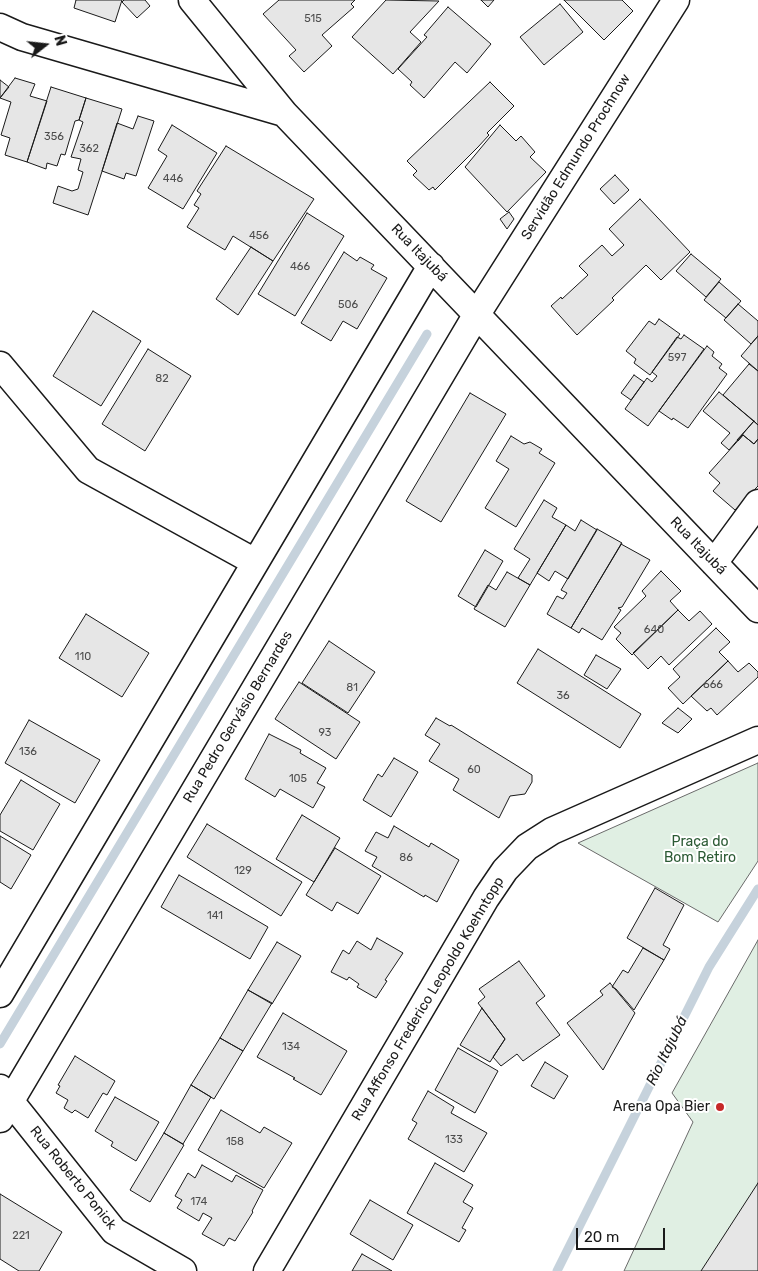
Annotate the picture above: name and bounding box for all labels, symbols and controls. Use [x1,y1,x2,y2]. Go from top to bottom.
house number: 515 [304,12,322,26]
north arrow [20,20,70,70]
text: N [50,34,69,48]
street label: Servidão Edmundo Prochnow [518,71,634,243]
house number: 356 [44,130,64,144]
house number: 362 [79,142,99,156]
house number: 446 [163,172,183,186]
street label: Rua Itajubá [387,221,451,285]
house number: 456 [249,229,269,243]
house number: 466 [290,260,310,274]
house number: 506 [338,298,358,312]
house number: 597 [668,351,686,365]
house number: 82 [155,372,169,386]
street label: Rua Itajubá [666,514,730,578]
house number: 640 [644,623,664,637]
street label: Rua Pedro Gervásio Bernardes [180,628,296,806]
house number: 110 [75,650,91,664]
house number: 666 [703,678,723,692]
house number: 81 [346,681,358,695]
house number: 36 [556,689,570,703]
house number: 93 [319,726,331,740]
house number: 136 [19,745,37,759]
house number: 60 [467,763,481,777]
house number: 105 [289,772,307,786]
park label: Praça do Bom Retiro [664,834,736,866]
house number: 86 [399,851,413,865]
house number: 129 [234,864,252,878]
street label: Rua Affonso Frederico Leopoldo Koehntopp [348,874,508,1124]
house number: 141 [207,909,223,923]
water label: Rio Itajubá [642,1013,692,1089]
house number: 134 [282,1040,300,1054]
place label: Arena Opa Bier [613,1099,710,1115]
marker: Arena Opa Bier [714,1101,726,1113]
street label: Rua Roberto Ponick [26,1123,120,1233]
house number: 133 [445,1133,463,1147]
house number: 158 [226,1135,244,1149]
house number: 174 [191,1195,207,1209]
scale bar [578,1218,667,1250]
text: 20 m [584,1228,619,1246]
house number: 221 [12,1229,30,1243]

